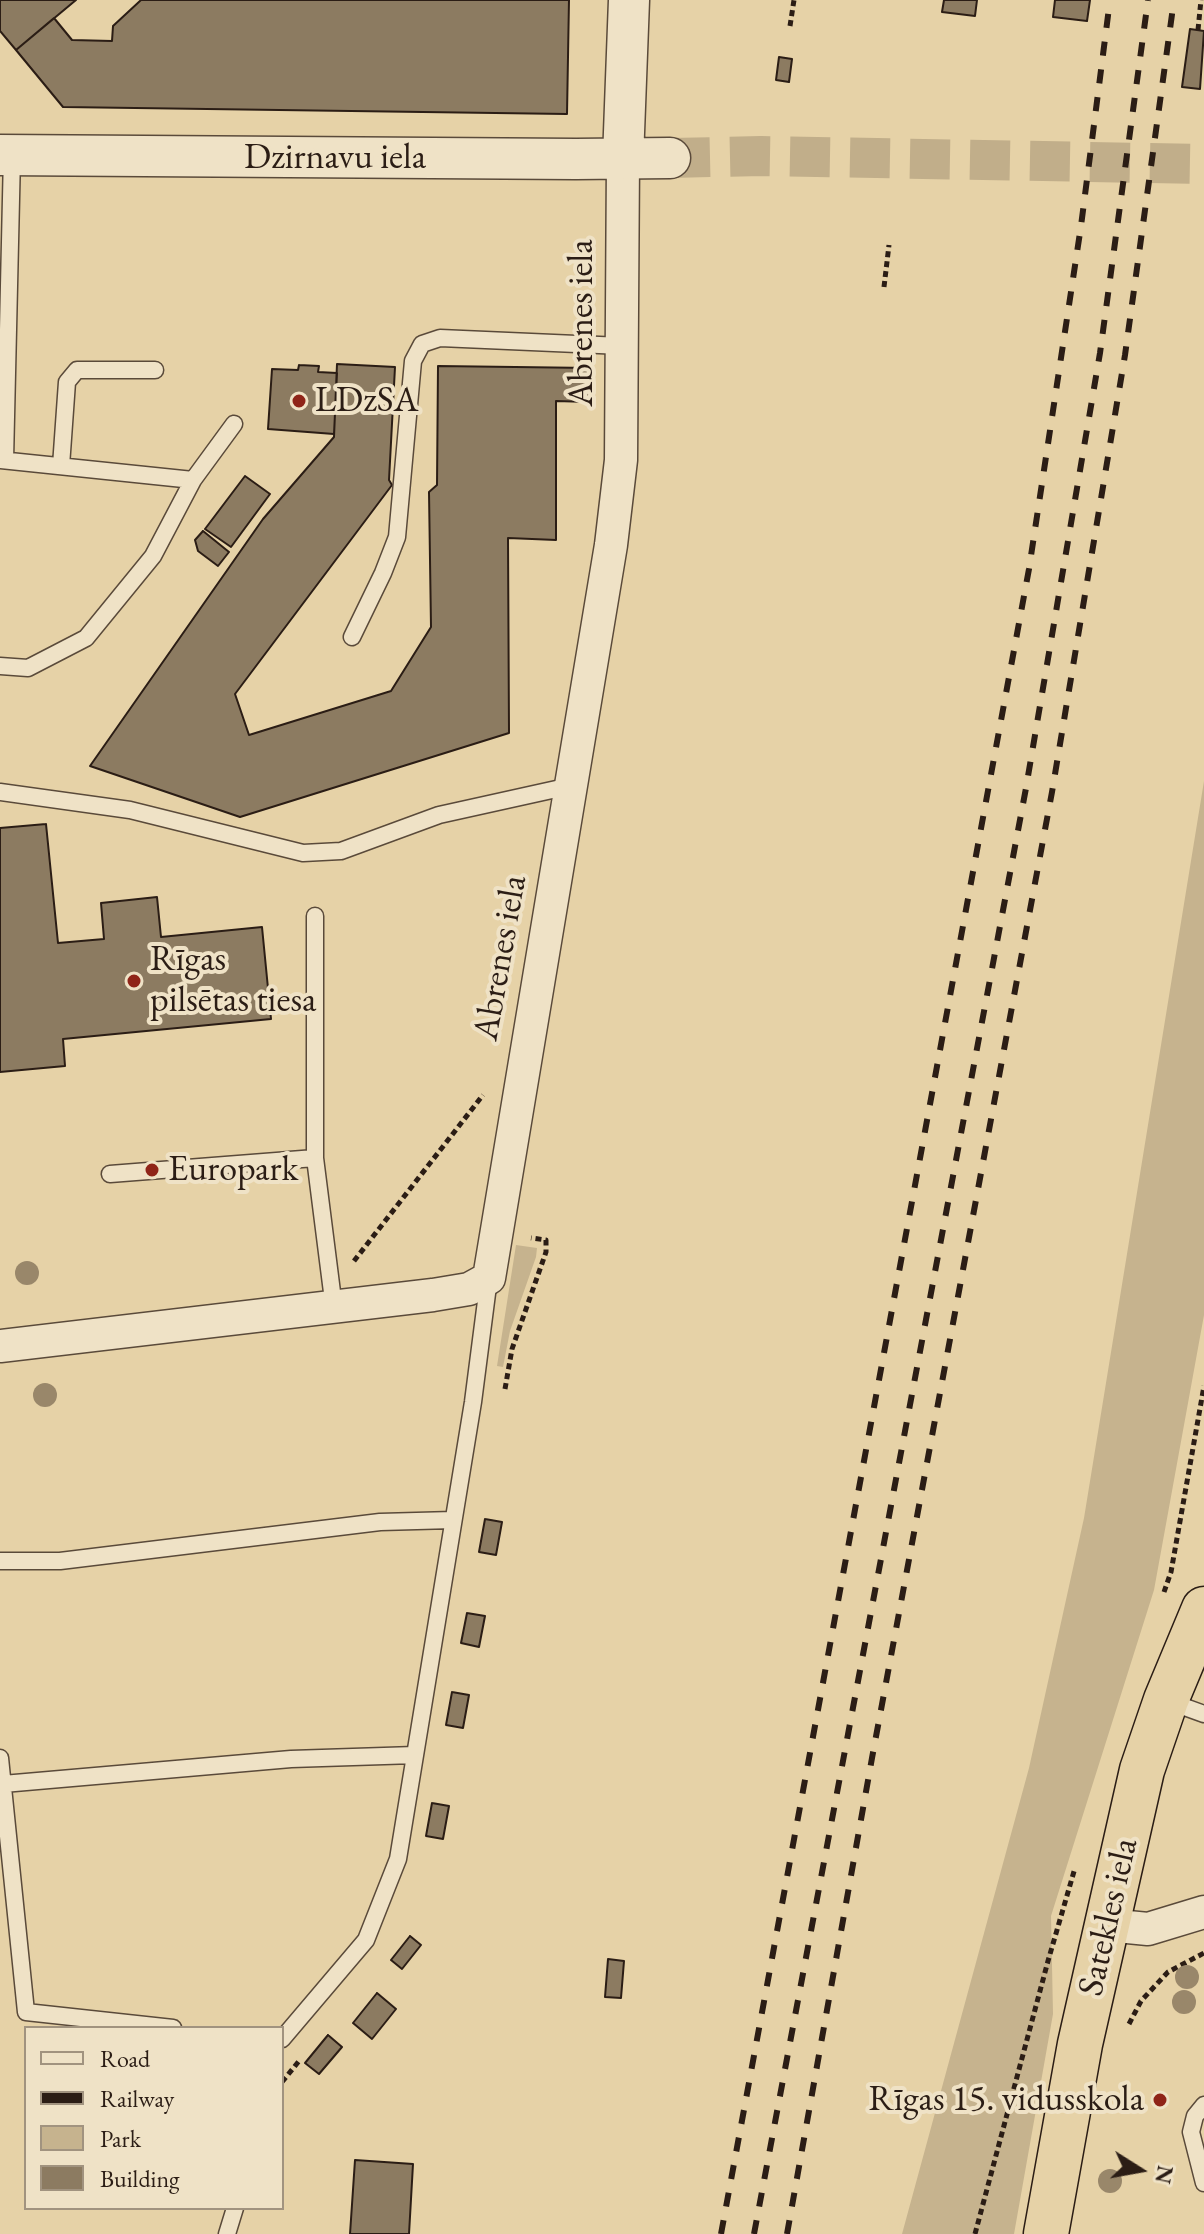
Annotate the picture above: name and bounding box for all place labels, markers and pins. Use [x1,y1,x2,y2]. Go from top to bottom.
place label: LDzSA [315,379,418,423]
marker: LDzSA [290,392,308,410]
place label: Rīgas pilsētas tiesa [150,938,316,1023]
marker: Rīgas pilsētas tiesa [125,972,143,990]
place label: Europark [168,1148,298,1192]
marker: Europark [143,1161,161,1179]
place label: Rīgas 15. vidusskola [868,2078,1144,2122]
marker: Rīgas 15. vidusskola [1151,2091,1169,2109]

